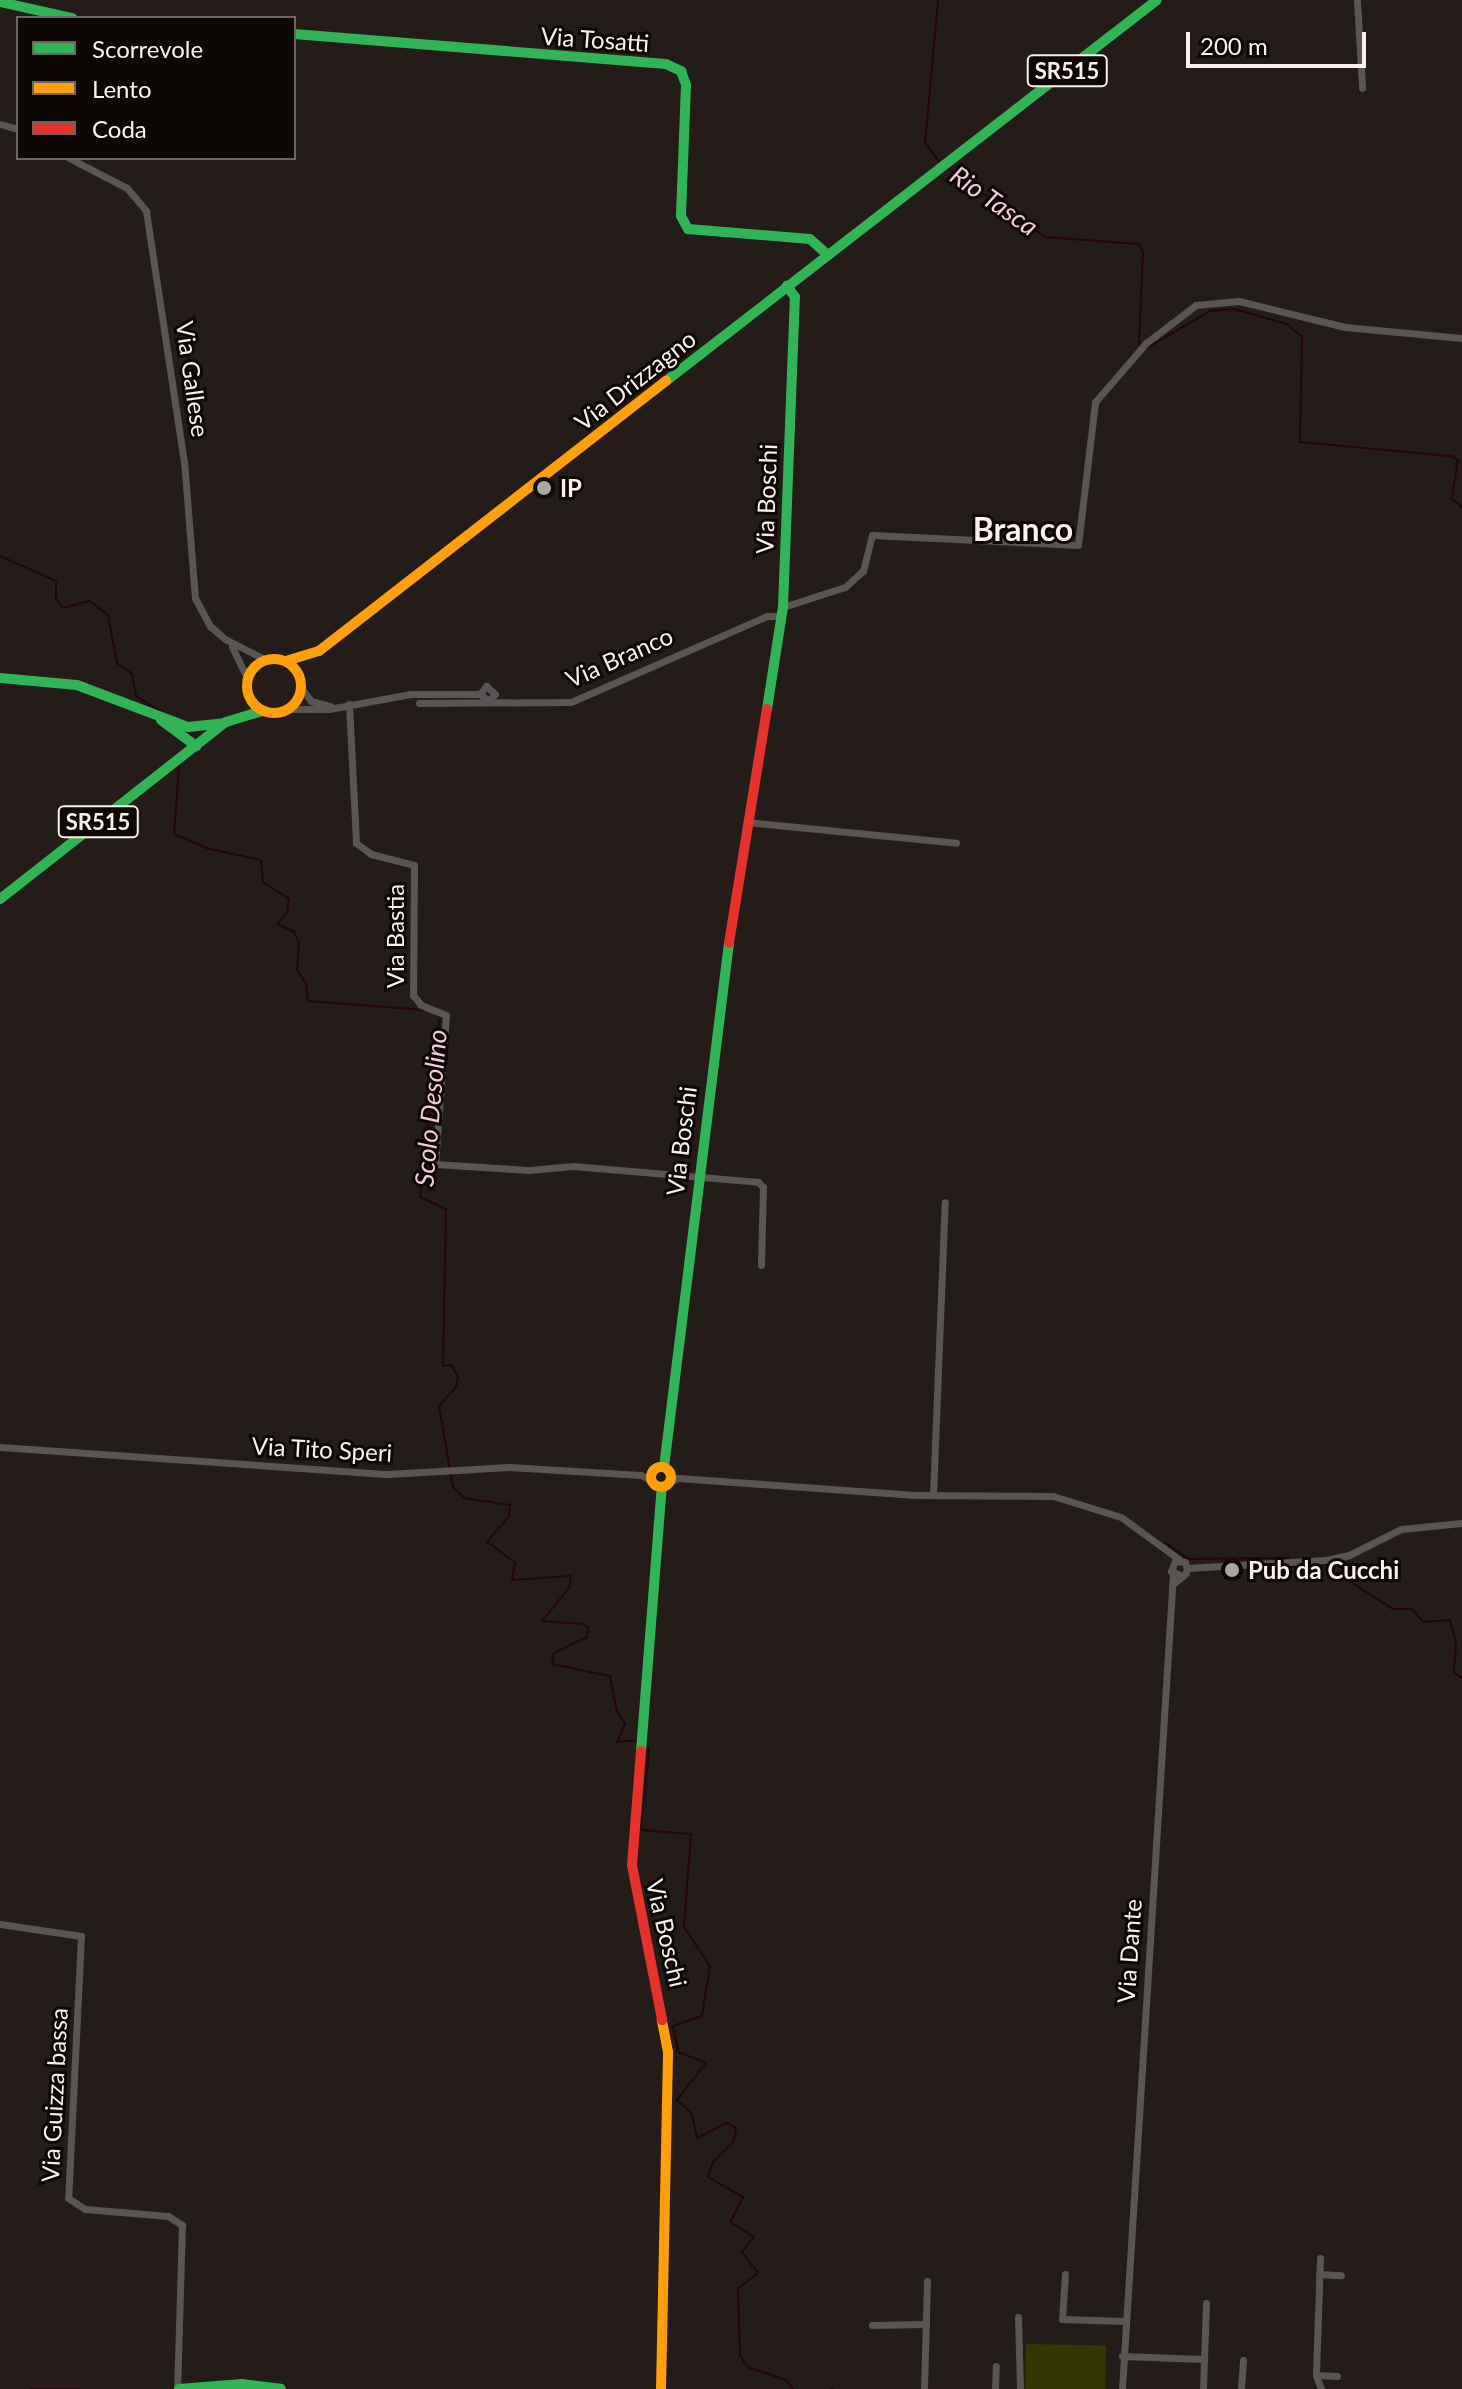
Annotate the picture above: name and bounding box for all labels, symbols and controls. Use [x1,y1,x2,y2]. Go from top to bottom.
legend [16,16,296,160]
scale bar [1190,16,1370,66]
street label: Via Tosatti [539,21,651,57]
text: 200 m [1200,31,1268,60]
text: Scorrevole [92,34,203,63]
road number: SR515 [1025,53,1109,89]
text: Lento [92,74,152,103]
text: Coda [92,114,147,143]
water label: Rio Tasca [944,159,1044,243]
street label: Via Gallese [171,319,215,439]
street label: Via Drizzagno [569,324,701,436]
street label: Via Boschi [750,444,782,554]
place label: IP [560,474,582,502]
marker: IP [535,479,553,497]
district label: Branco [973,510,1073,548]
street label: Via Branco [561,621,677,693]
road number: SR515 [56,804,140,840]
street label: Via Bastia [381,884,409,988]
water label: Scolo Desolino [409,1028,453,1188]
street label: Via Boschi [660,1085,702,1197]
street label: Via Tito Speri [251,1431,393,1467]
place label: Pub da Cucchi [1248,1556,1399,1584]
marker: Pub da Cucchi [1223,1561,1241,1579]
street label: Via Boschi [641,1876,693,1990]
street label: Via Dante [1111,1898,1147,2004]
street label: Via Guizza bassa [35,2007,73,2183]

